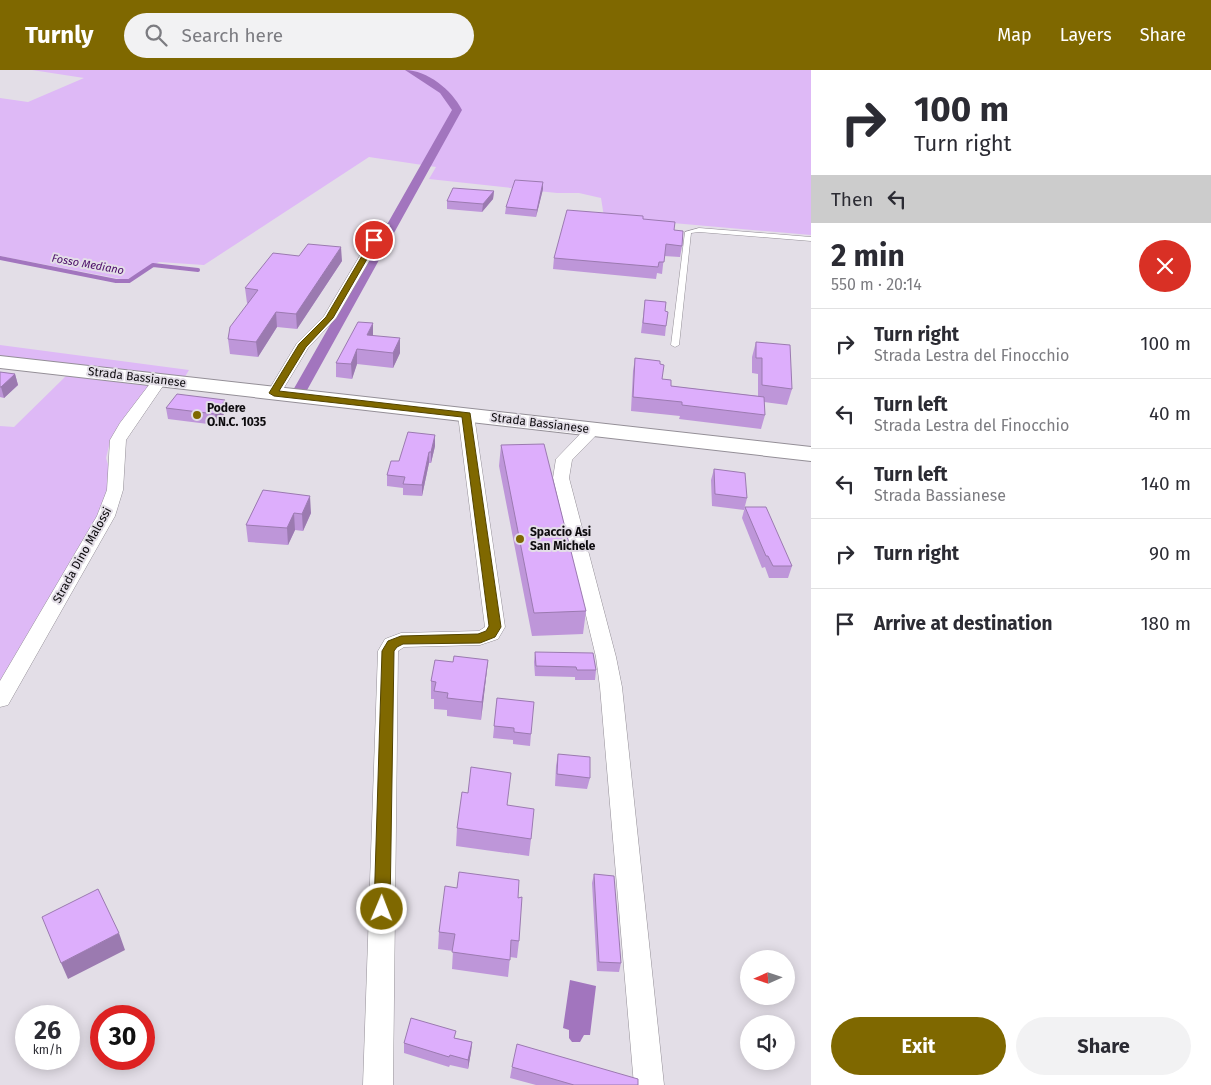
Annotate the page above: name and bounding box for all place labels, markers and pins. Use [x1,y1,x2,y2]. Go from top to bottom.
pin [353,219,395,261]
place label: Podere O.N.C. 1035 [207,401,267,429]
marker: Podere O.N.C. 1035 [191,409,203,421]
place label: Spaccio Asi San Michele [530,525,596,553]
marker: Spaccio Asi San Michele [514,533,526,545]

